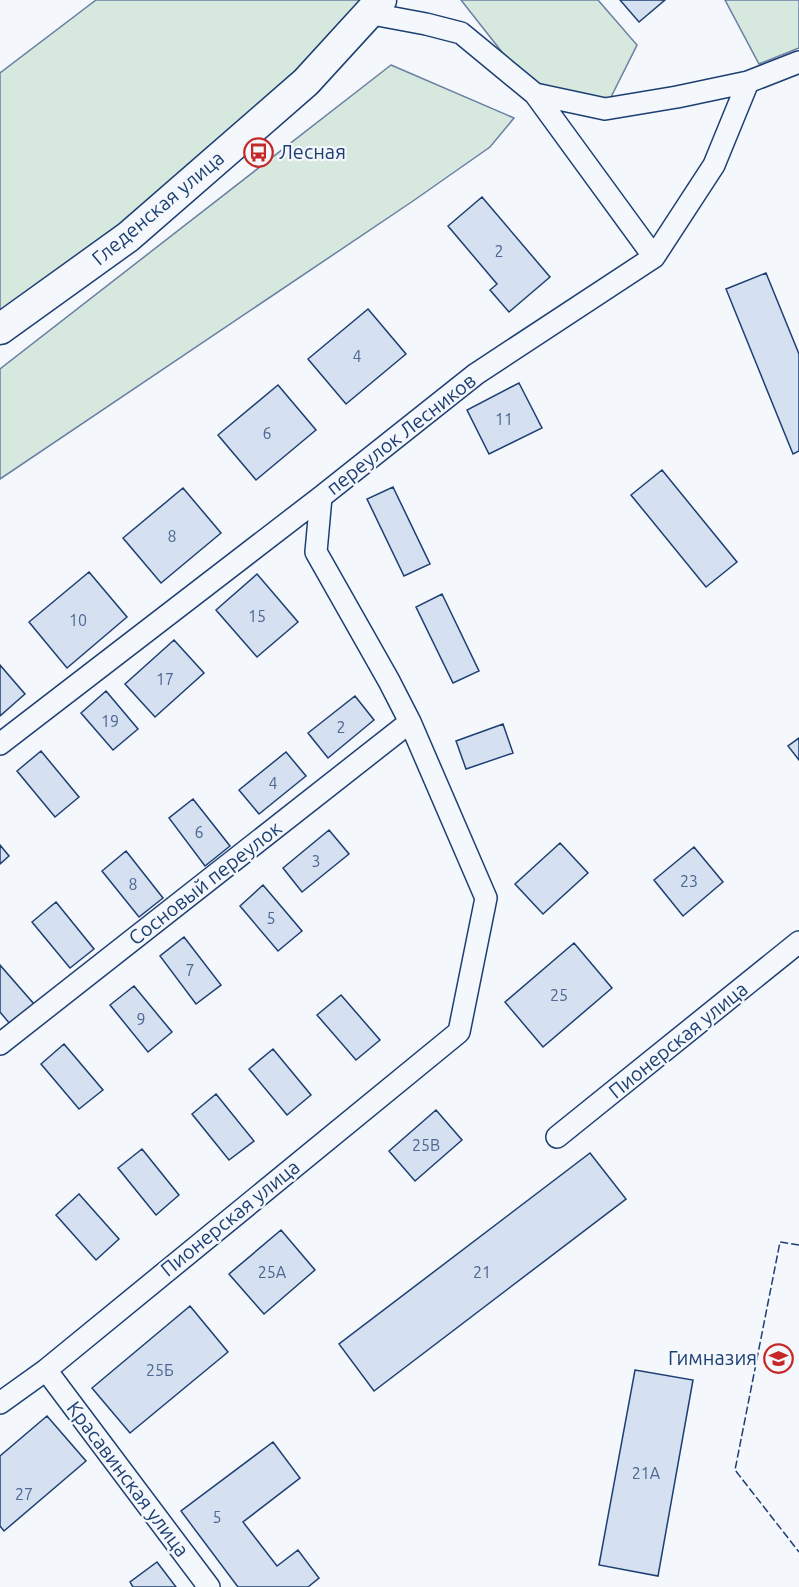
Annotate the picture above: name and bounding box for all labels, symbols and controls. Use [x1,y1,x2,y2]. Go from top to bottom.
bus stop icon: Лесная [242,136,274,168]
place label: Лесная [279,140,346,163]
street label: Гледенская улица [87,146,228,269]
house number: 2 [494,242,504,260]
house number: 4 [352,347,362,365]
street label: переулок Лесников [321,368,480,499]
house number: 11 [495,410,513,428]
house number: 6 [262,424,272,442]
house number: 8 [167,527,177,545]
house number: 15 [248,607,266,625]
house number: 10 [69,611,87,629]
house number: 17 [156,670,174,688]
house number: 19 [101,712,119,730]
house number: 2 [336,718,346,736]
house number: 4 [268,774,278,792]
street label: Сосновый переулок [124,816,286,949]
house number: 6 [194,823,204,841]
house number: 3 [311,852,321,870]
house number: 23 [680,872,698,890]
house number: 8 [128,875,138,893]
house number: 5 [266,909,276,927]
house number: 7 [185,961,195,979]
street label: Пионерская улица [604,977,752,1103]
house number: 25 [550,986,568,1004]
house number: 9 [136,1010,146,1028]
house number: 25В [412,1136,440,1154]
street label: Пионерская улица [156,1155,304,1281]
house number: 25А [258,1263,287,1281]
house number: 21 [473,1263,491,1281]
school or university icon: Гимназия [762,1342,794,1374]
place label: Гимназия [668,1346,757,1369]
house number: 25Б [146,1361,174,1379]
street label: Красавинская улица [63,1397,194,1561]
house number: 21А [632,1464,661,1482]
house number: 27 [15,1485,33,1503]
house number: 5 [212,1508,222,1526]

